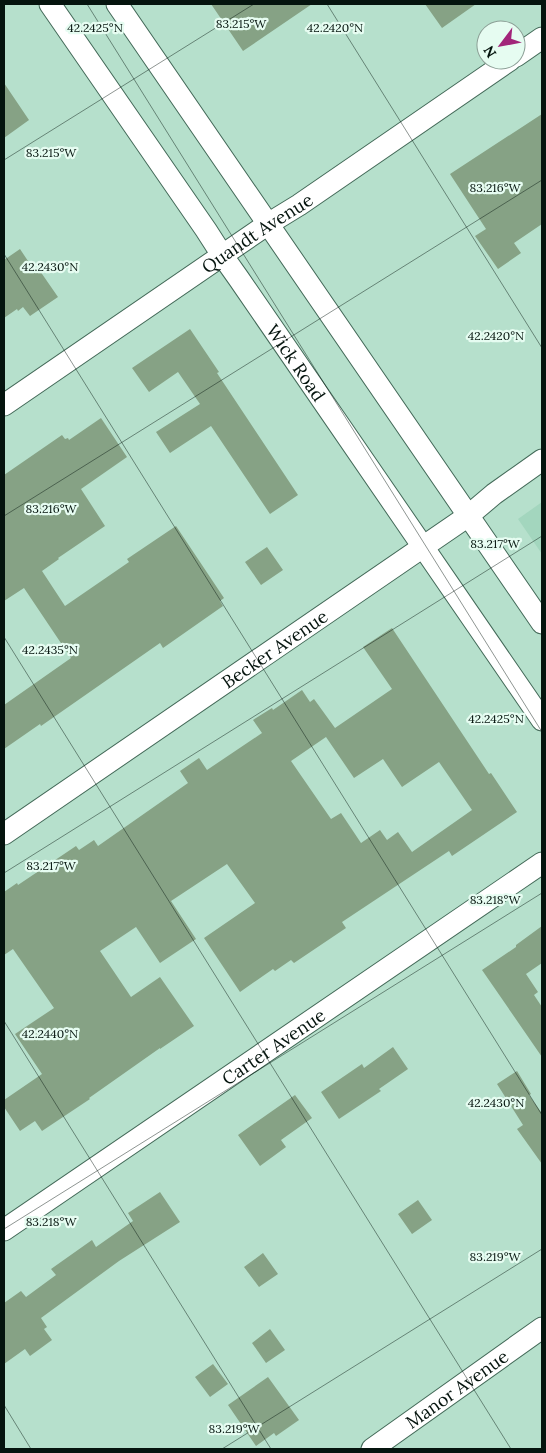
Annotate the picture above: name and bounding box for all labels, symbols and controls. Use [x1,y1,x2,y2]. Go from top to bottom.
text: 83.215°W [216,16,267,31]
text: 42.2425°N [67,20,123,35]
text: 42.2420°N [307,20,363,35]
north arrow [476,20,526,70]
text: N [479,42,500,61]
text: 83.215°W [26,145,77,160]
text: 83.216°W [470,180,522,195]
street label: Quandt Avenue [197,187,317,278]
text: 42.2430°N [22,259,78,274]
street label: Wick Road [262,320,331,406]
text: 42.2420°N [468,328,524,343]
text: 83.216°W [26,501,78,516]
text: 83.217°W [470,536,521,551]
street label: Becker Avenue [217,604,332,693]
text: 42.2435°N [22,642,78,657]
text: 42.2425°N [468,711,524,726]
text: 83.217°W [26,858,77,873]
text: 83.218°W [470,892,521,907]
street label: Carter Avenue [217,1003,330,1090]
text: 42.2440°N [22,1026,78,1041]
text: 42.2430°N [468,1095,524,1110]
text: 83.218°W [26,1214,77,1229]
text: 83.219°W [470,1249,522,1264]
street label: Manor Avenue [401,1344,513,1433]
text: 83.219°W [209,1421,261,1436]

